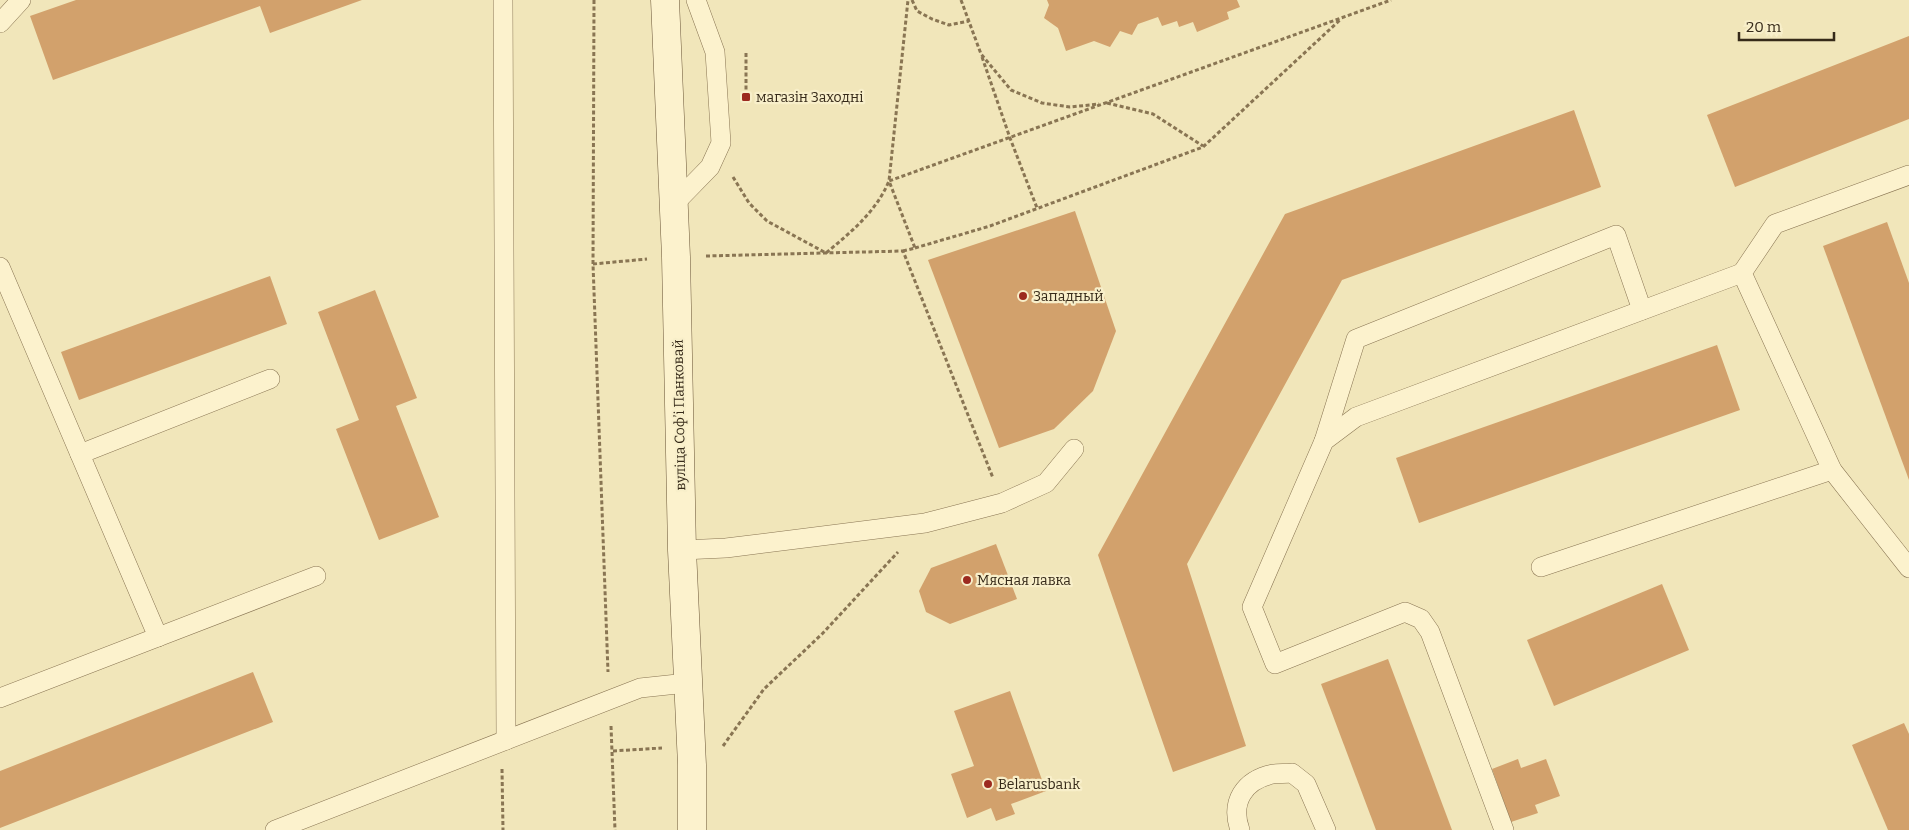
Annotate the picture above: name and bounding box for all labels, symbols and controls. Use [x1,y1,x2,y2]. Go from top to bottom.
scale bar [1739,10,1834,42]
text: 20 m [1746,18,1782,36]
place label: магазін Заходні [756,89,863,106]
marker: магазін Заходні [740,91,752,103]
place label: Западный [1033,288,1104,305]
marker: Западный [1017,290,1029,302]
street label: вуліца Софʼі Панковай [670,339,689,491]
place label: Мясная лавка [977,572,1071,589]
marker: Мясная лавка [961,574,973,586]
place label: Belarusbank [998,776,1080,793]
marker: Belarusbank [982,778,994,790]

